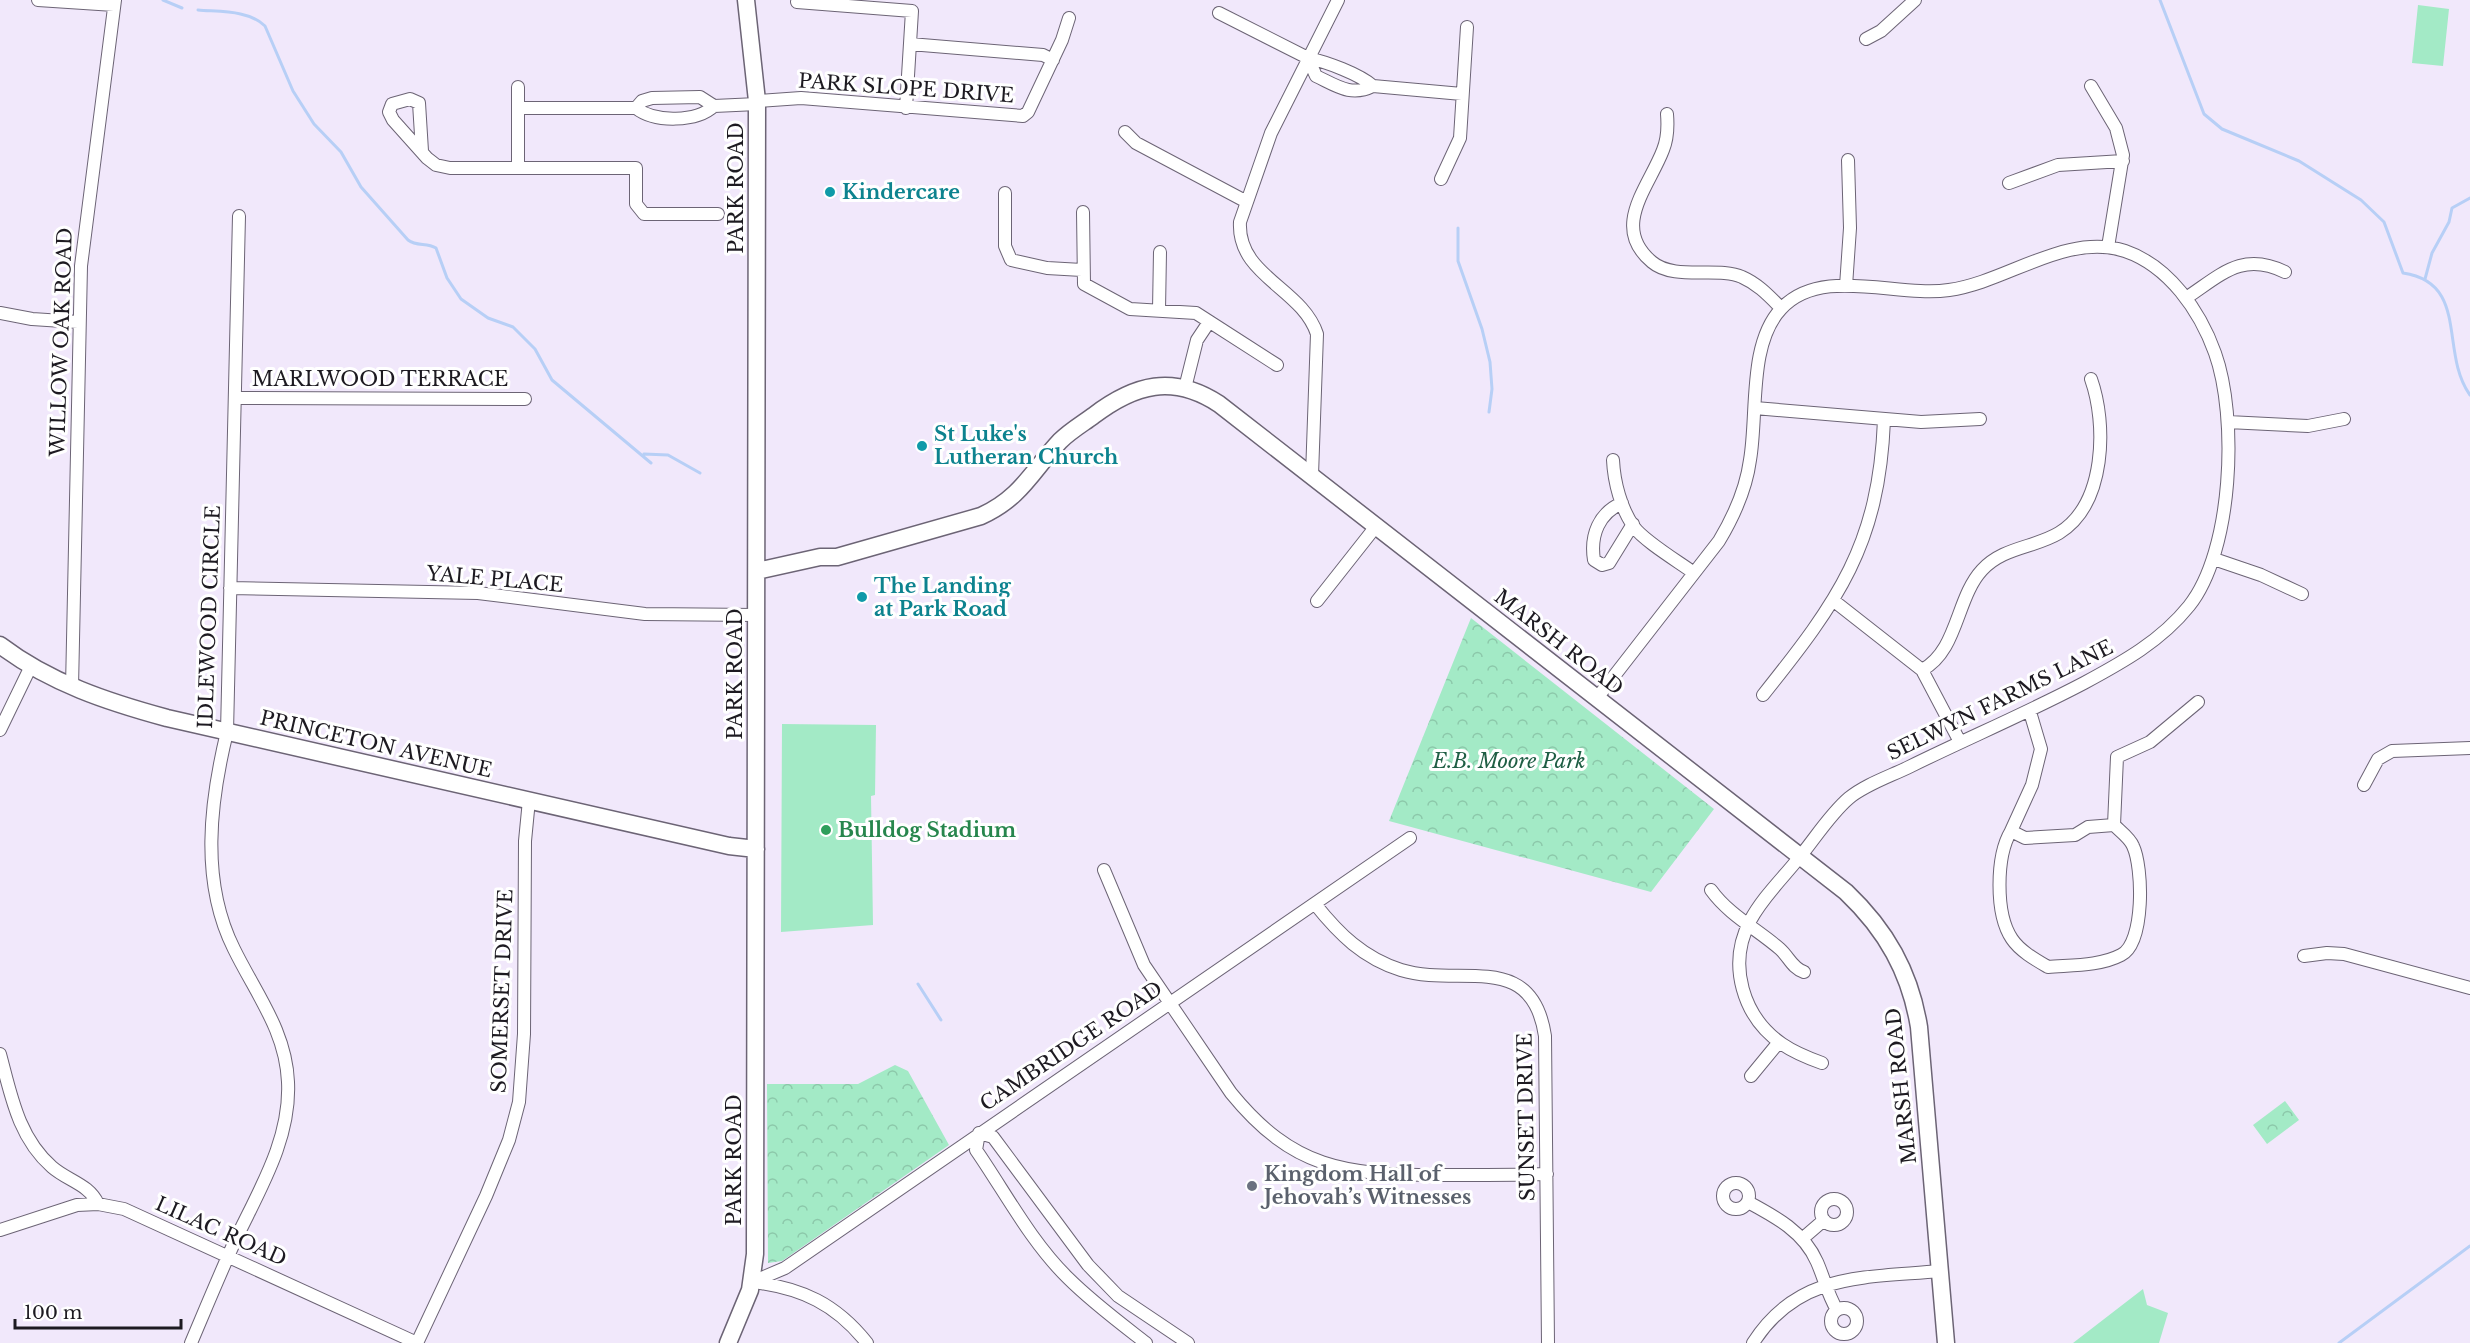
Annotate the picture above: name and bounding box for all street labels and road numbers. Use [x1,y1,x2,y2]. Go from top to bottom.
street label: PARK SLOPE DRIVE [797,68,1015,108]
street label: PARK ROAD [724,122,748,254]
street label: WILLOW OAK ROAD [45,227,77,458]
street label: MARLWOOD TERRACE [252,367,508,391]
street label: IDLEWOOD CIRCLE [193,505,225,729]
street label: YALE PLACE [425,561,564,597]
street label: MARSH ROAD [1490,584,1628,700]
street label: PARK ROAD [723,608,747,740]
street label: SELWYN FARMS LANE [1883,635,2117,765]
street label: PRINCETON AVENUE [258,706,494,782]
street label: SOMERSET DRIVE [486,889,518,1093]
street label: CAMBRIDGE ROAD [975,976,1167,1116]
street label: MARSH ROAD [1881,1007,1921,1165]
street label: SUNSET DRIVE [1513,1033,1539,1201]
street label: PARK ROAD [722,1094,746,1226]
street label: LILAC ROAD [152,1191,290,1271]

